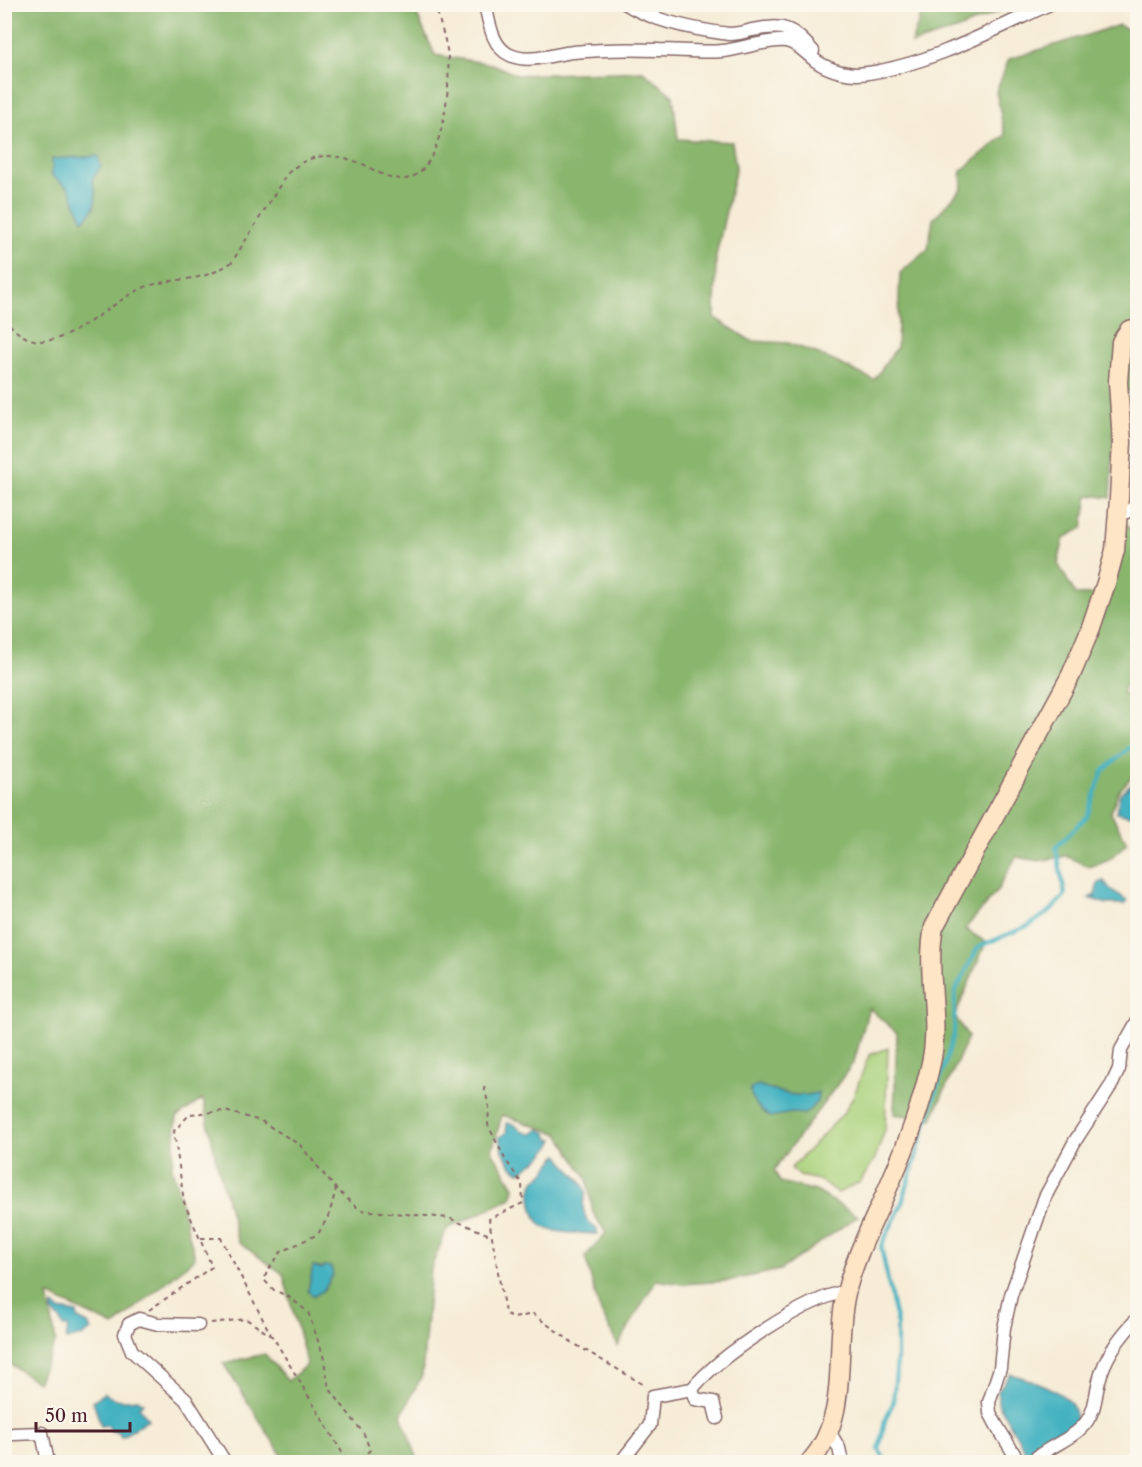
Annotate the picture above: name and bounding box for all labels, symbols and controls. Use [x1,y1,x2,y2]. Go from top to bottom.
scale bar [36,1395,130,1433]
text: 50 m [45,1405,88,1427]

